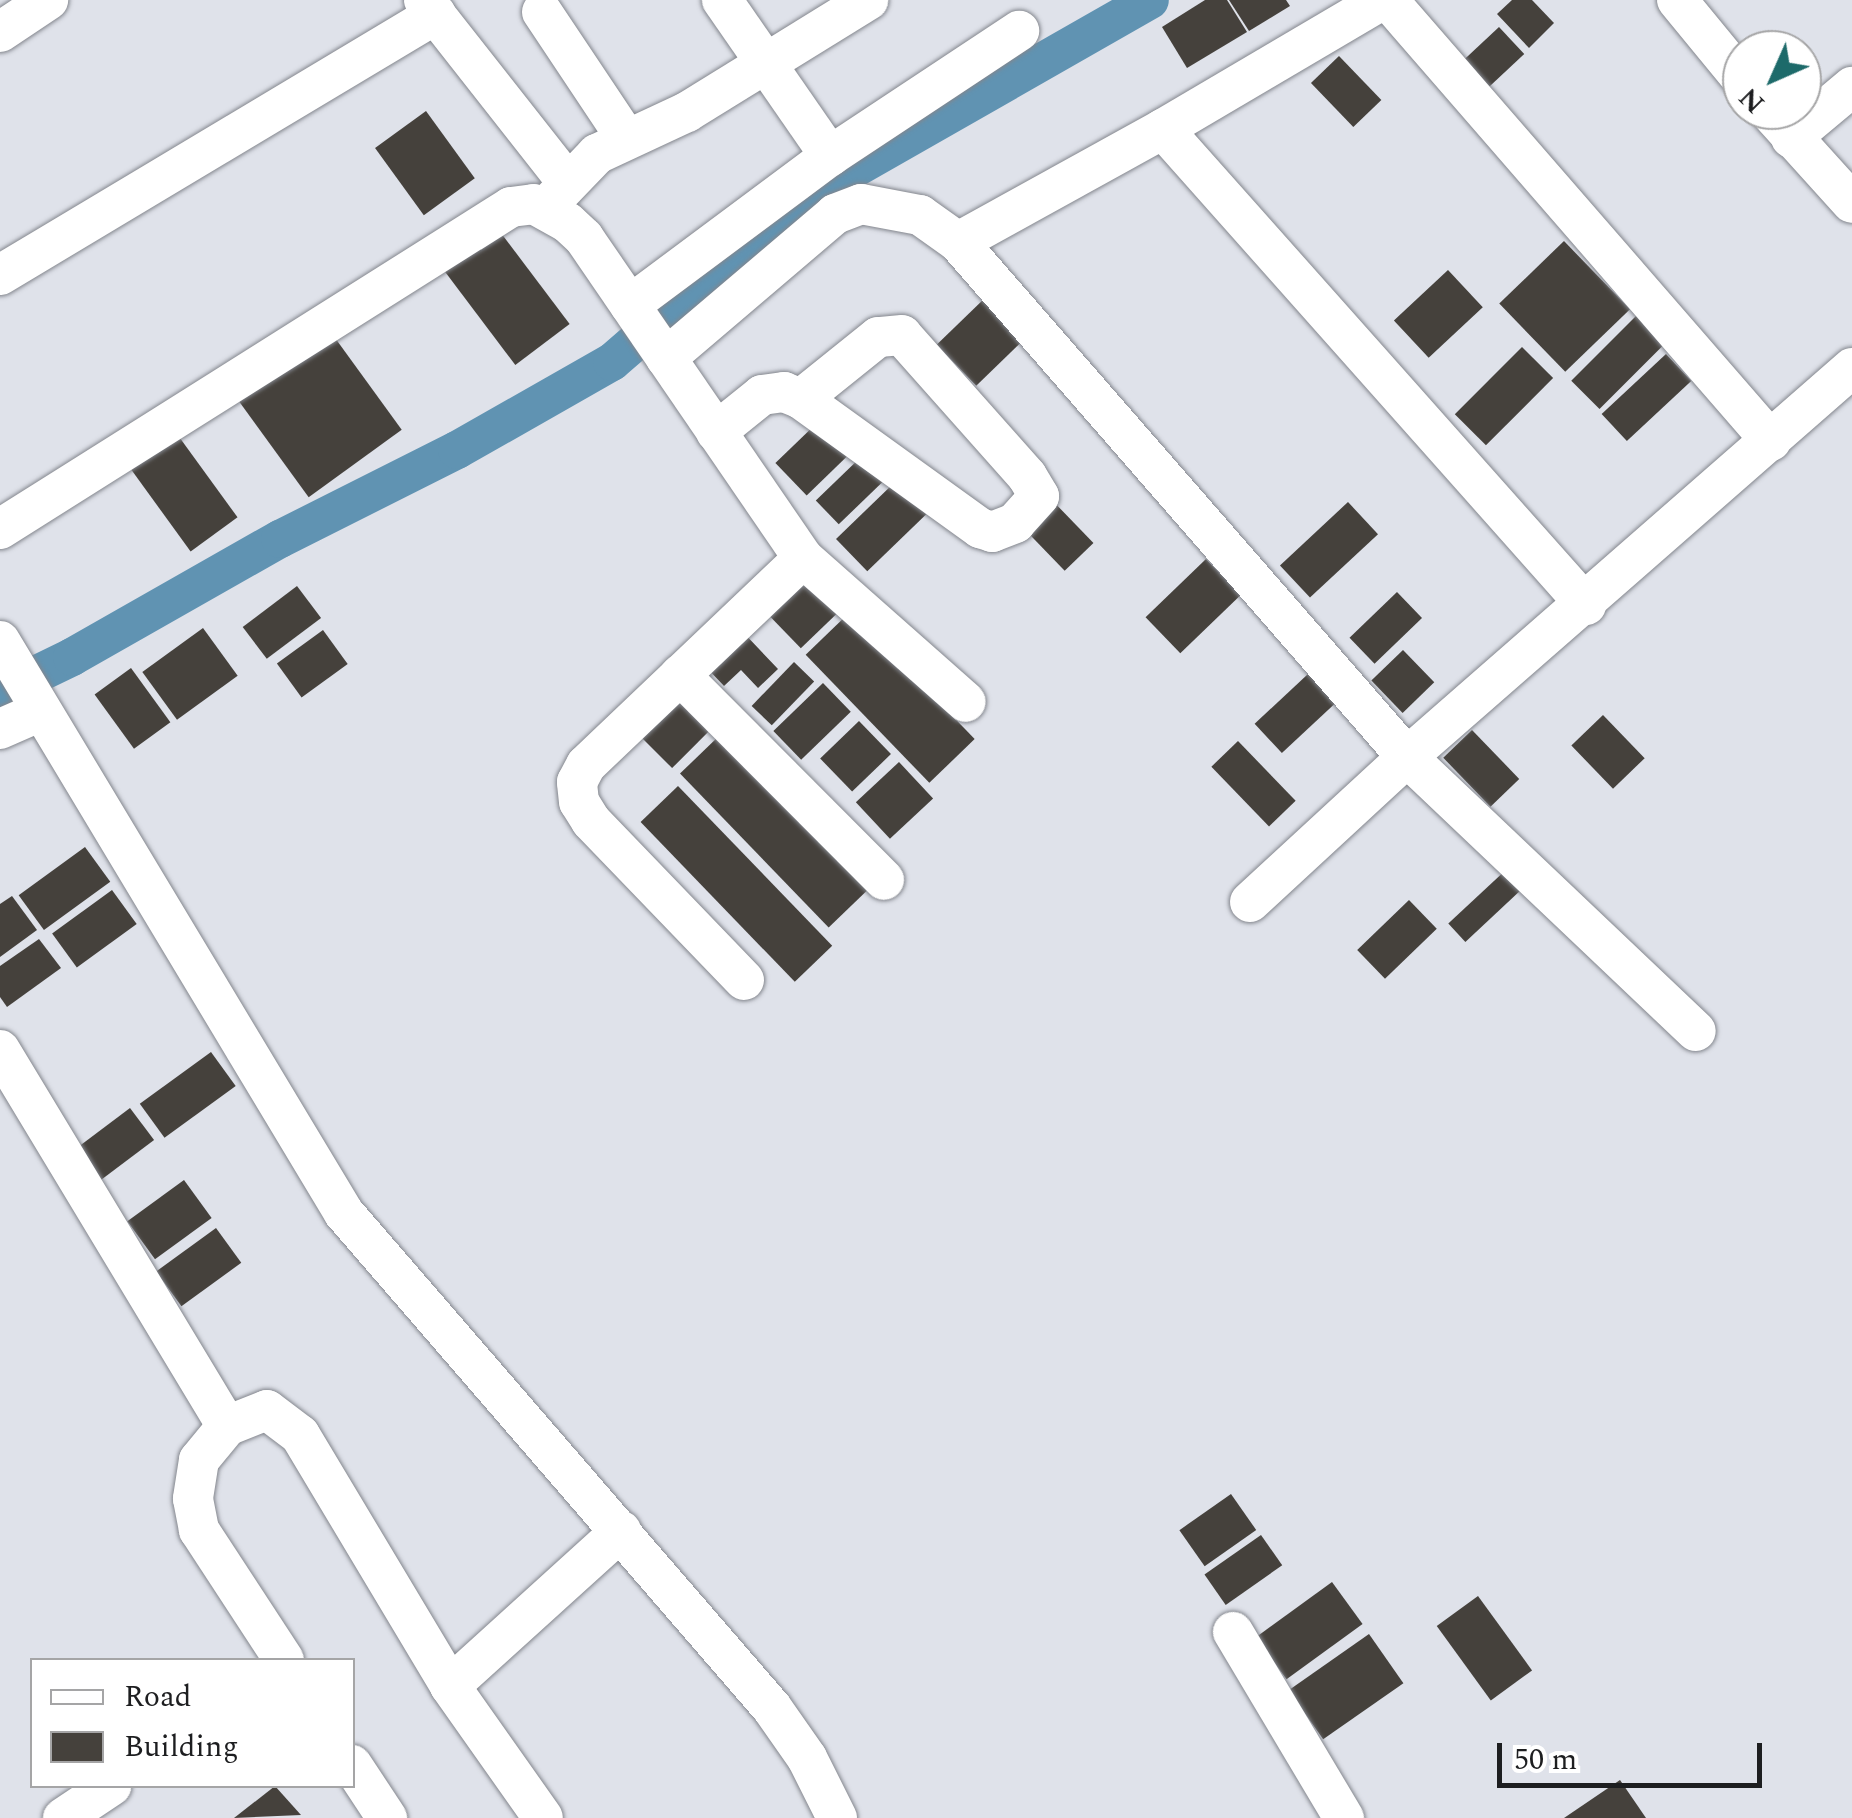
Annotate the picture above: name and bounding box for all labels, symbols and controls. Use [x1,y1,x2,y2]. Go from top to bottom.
north arrow [1722,30,1822,130]
text: N [1729,77,1775,123]
legend [30,1658,355,1788]
text: Road [124,1674,192,1720]
scale bar [1502,1723,1767,1785]
text: Building [124,1724,239,1770]
text: 50 m [1514,1737,1577,1783]

